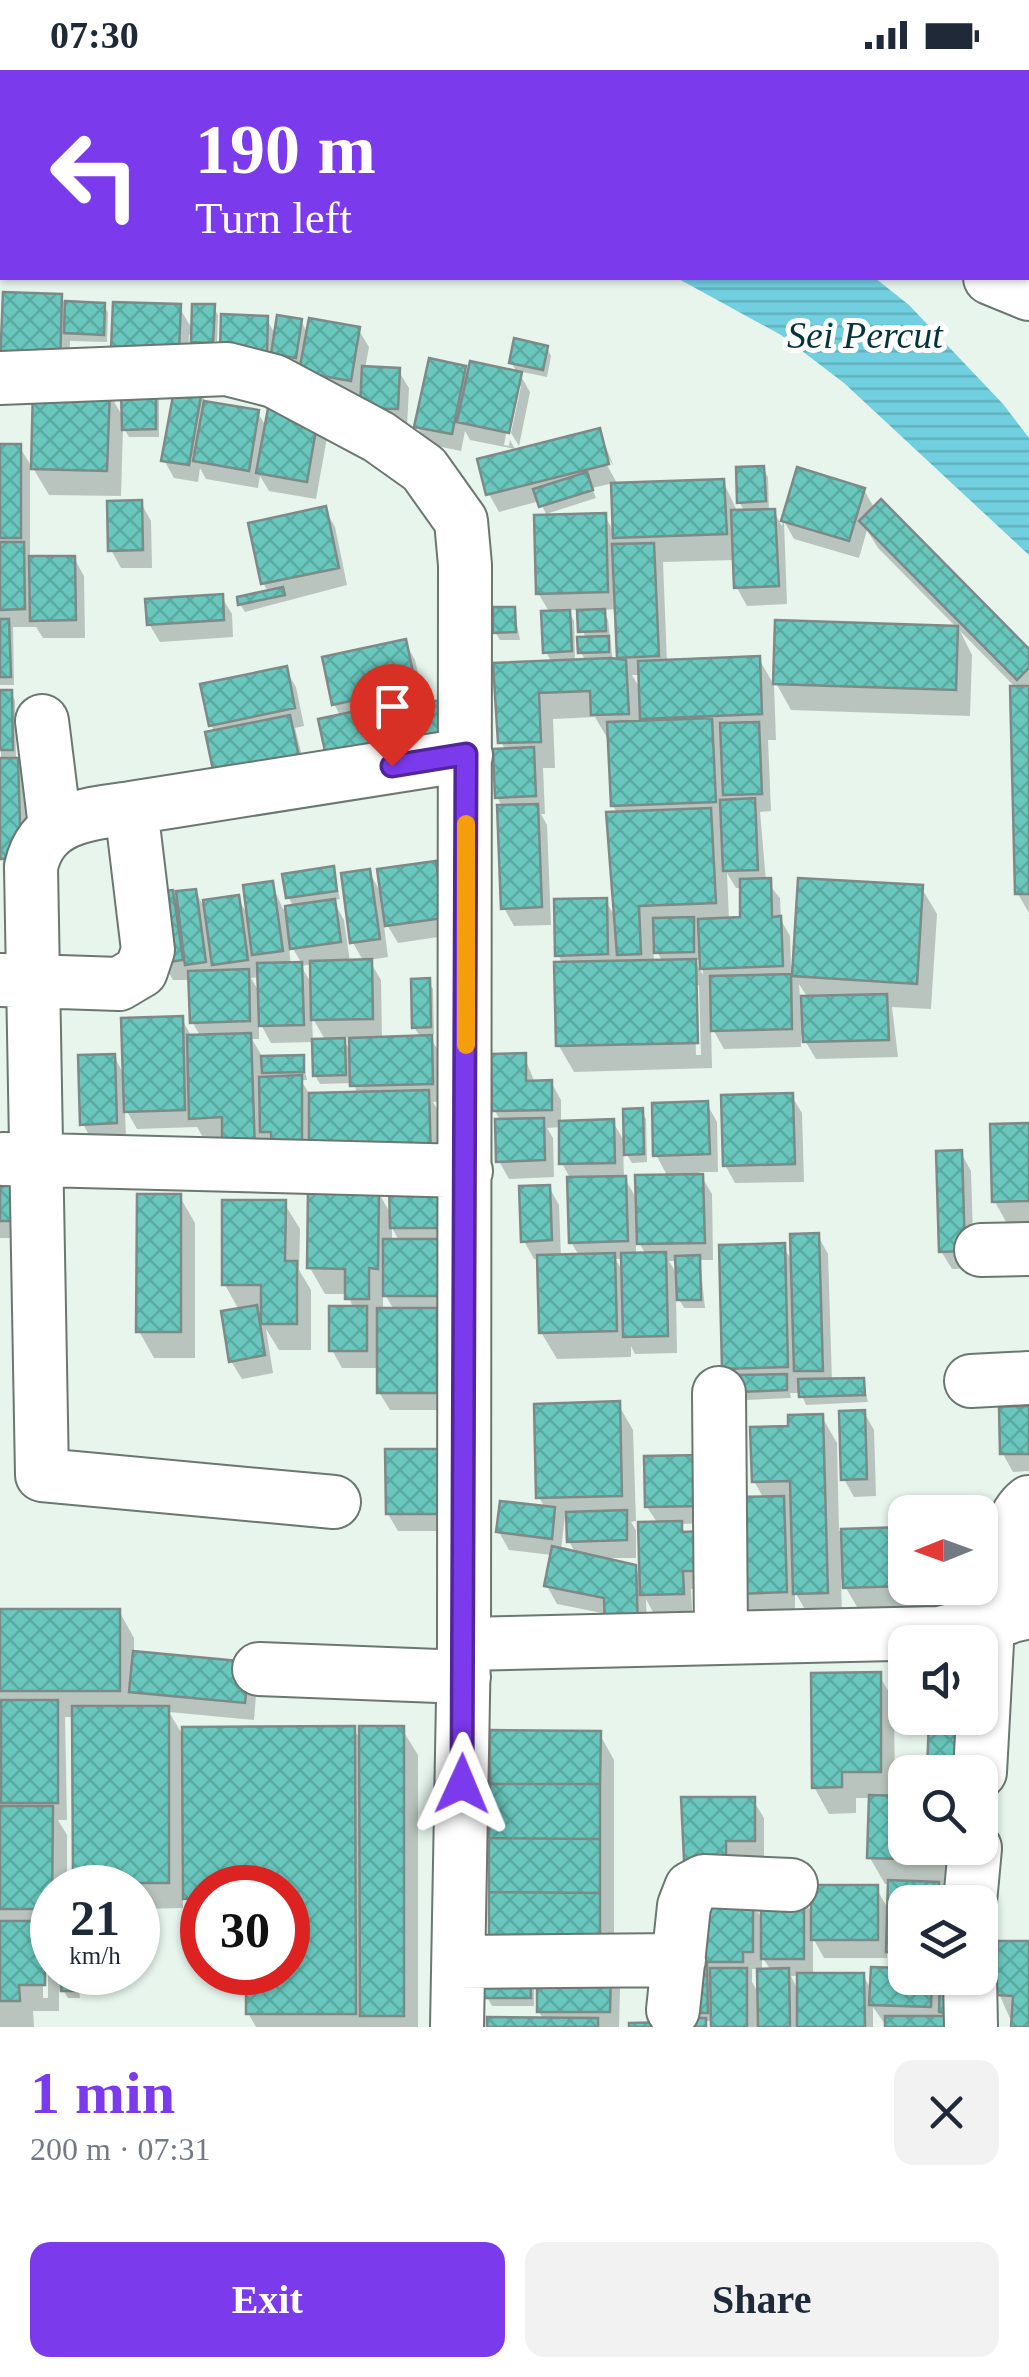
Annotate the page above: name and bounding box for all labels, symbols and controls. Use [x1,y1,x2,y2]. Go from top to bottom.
text: 07:30 [50,14,139,56]
icon: left [30,110,160,240]
text: 190 m [195,111,376,188]
text: Turn left [195,193,352,243]
water label: Sei Percut [787,314,944,356]
pin [350,664,435,767]
icon: arrive [365,679,420,734]
north arrow [888,1495,998,1605]
map controls [888,1495,998,1995]
button: sound [888,1625,998,1735]
position arrow [410,1732,514,1836]
button: search [888,1755,998,1865]
speed limit sign: 30 [180,1865,310,1995]
button: layers [888,1885,998,1995]
text: 21 [70,1890,120,1946]
text: km/h [69,1942,121,1969]
text: 1 min [30,2060,175,2126]
button: close [894,2060,999,2165]
text: 200 m · 07:31 [30,2131,210,2167]
button: Exit [30,2242,505,2357]
button: Share [525,2242,999,2357]

